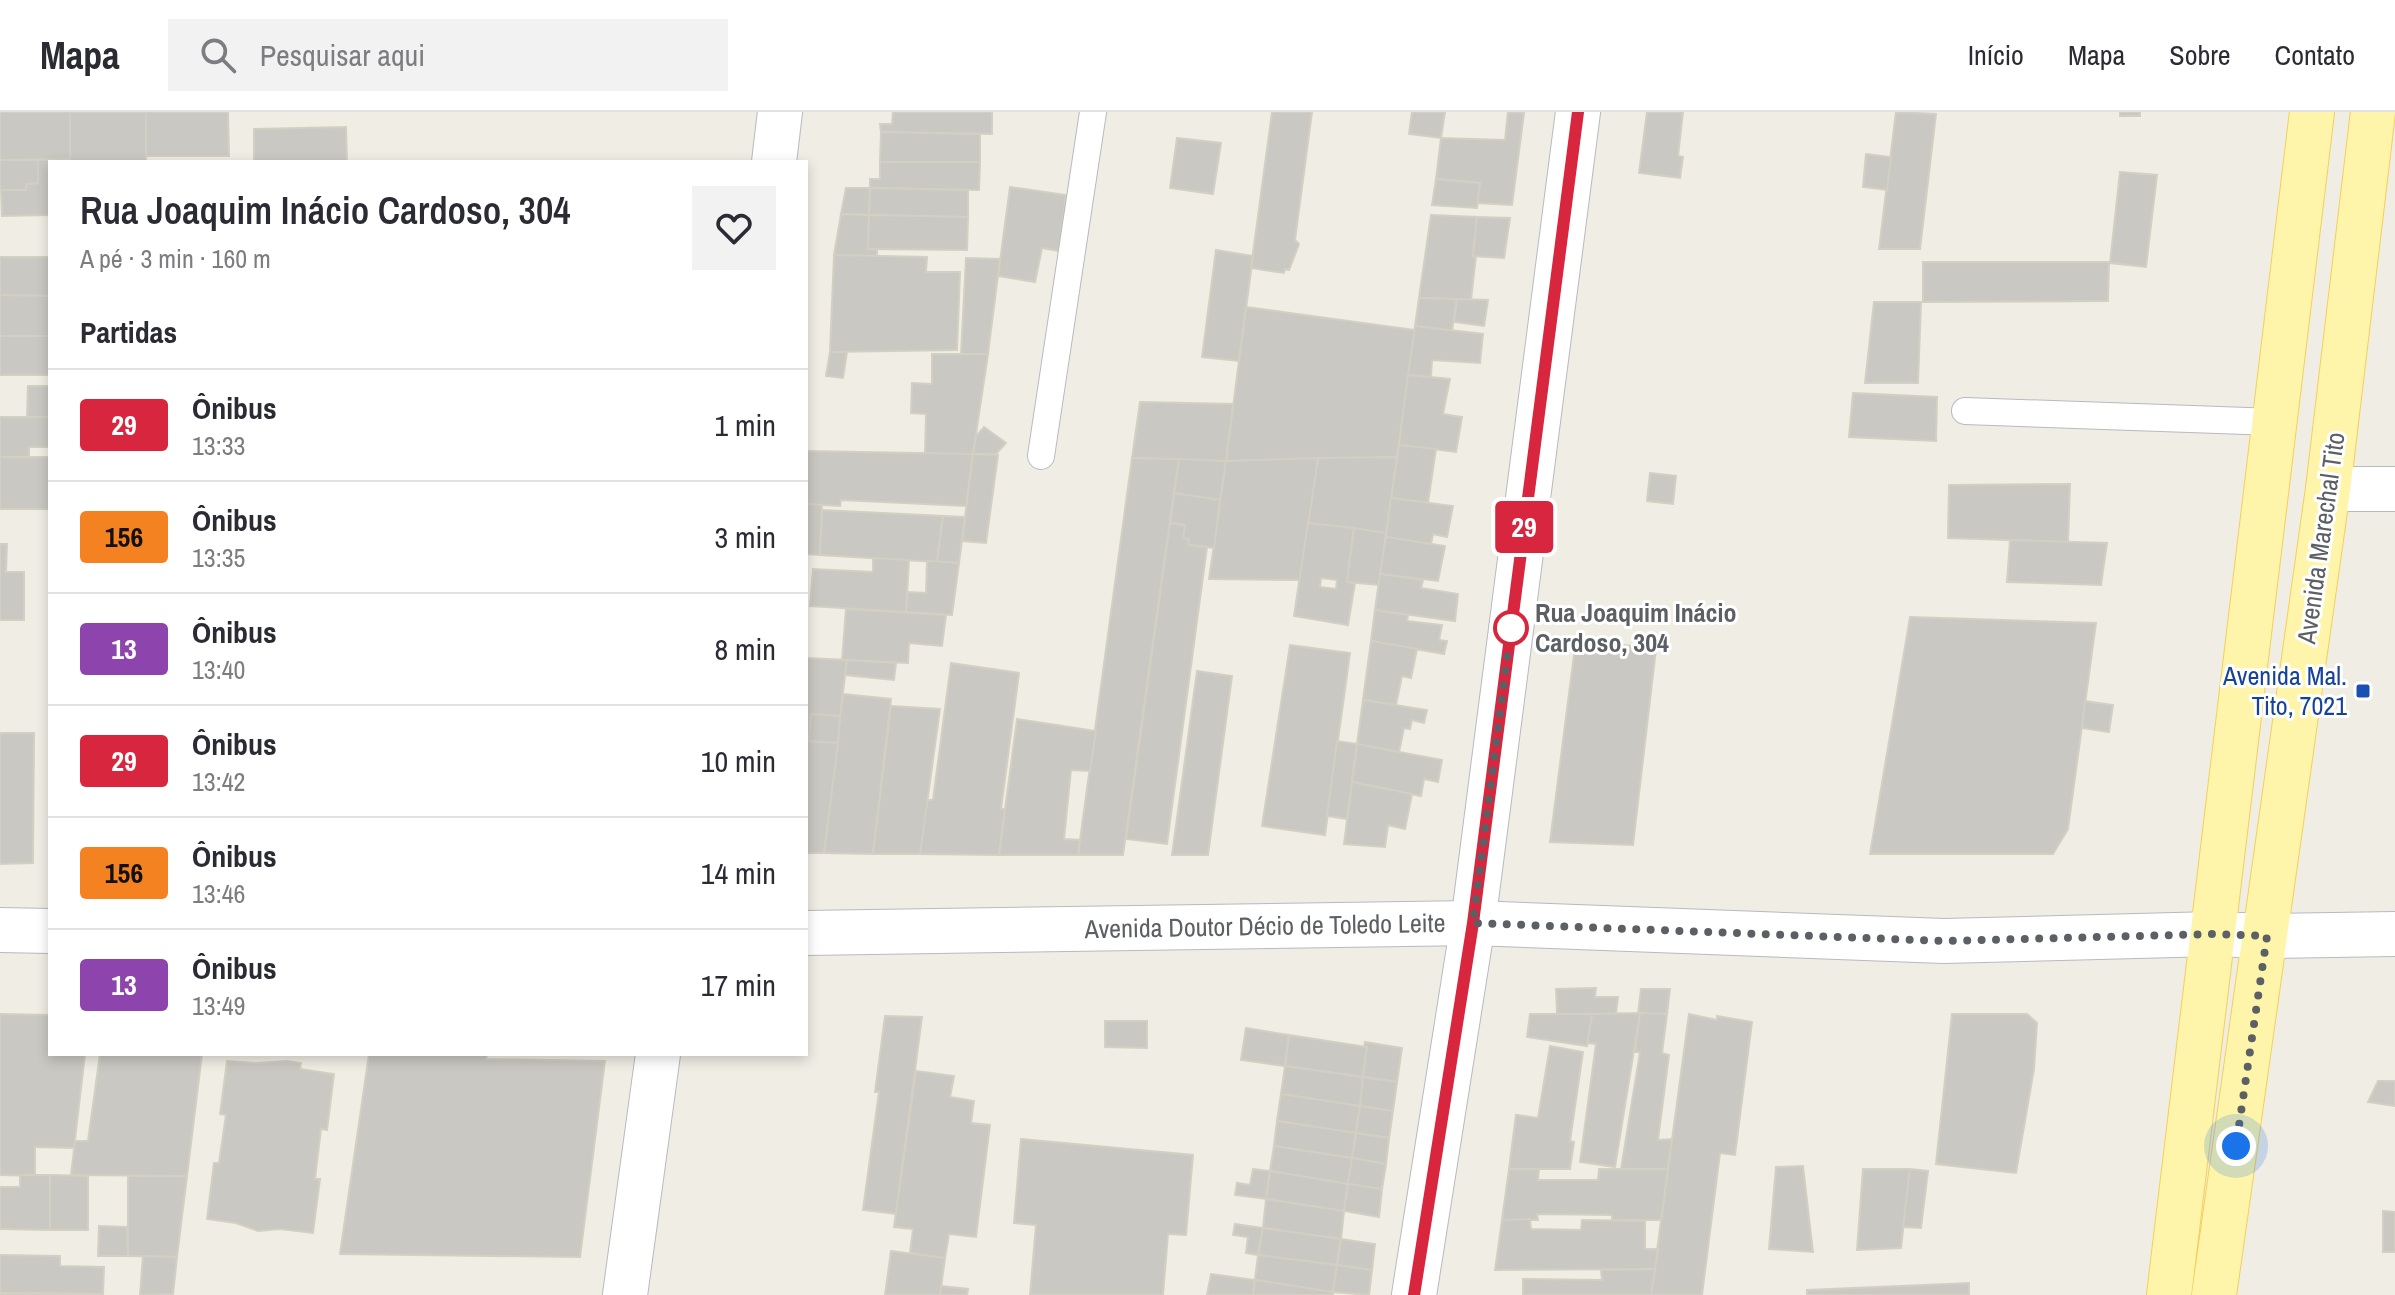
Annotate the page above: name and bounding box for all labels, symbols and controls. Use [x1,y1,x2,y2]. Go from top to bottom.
search box [168,19,728,91]
text: Mapa [40,30,120,81]
icon: search [196,33,240,77]
text: Pesquisar aqui [260,35,425,75]
text: Início [1968,36,2024,74]
text: Mapa [2068,36,2125,74]
text: Sobre [2169,36,2231,74]
text: Contato [2275,36,2355,74]
text: Rua Joaquim Inácio Cardoso, 304 [80,185,571,236]
button: heart [692,186,776,270]
text: A pé · 3 min · 160 m [80,241,271,276]
text: Partidas [80,312,177,352]
text: Ônibus [192,388,277,428]
text: 1 min [714,405,776,445]
text: 29 [111,406,137,444]
text: 13:33 [192,428,245,463]
street label: Avenida Marechal Tito [2288,430,2353,647]
text: Ônibus [192,500,277,540]
line badge: 29 [1488,501,1560,553]
text: 29 [1511,508,1537,546]
text: 3 min [714,517,776,557]
text: 156 [105,518,143,556]
text: 13:35 [192,540,245,575]
place label: Rua Joaquim Inácio Cardoso, 304 [1535,595,1736,660]
marker: Rua Joaquim Inácio Cardoso, 304 [1494,611,1528,645]
text: Ônibus [192,612,277,652]
text: 8 min [714,629,776,669]
text: 13 [111,630,137,668]
text: 13:40 [192,652,245,687]
place label: Avenida Mal. Tito, 7021 [2222,658,2347,723]
marker: Avenida Mal. Tito, 7021 [2354,682,2372,700]
text: Ônibus [192,724,277,764]
text: 10 min [701,741,776,781]
text: 29 [111,742,137,780]
text: 13:42 [192,764,245,799]
text: Ônibus [192,836,277,876]
text: 14 min [701,853,776,893]
text: 156 [105,854,143,892]
text: 13:46 [192,876,245,911]
street label: Avenida Doutor Décio de Toledo Leite [1083,905,1446,946]
text: Ônibus [192,948,277,988]
text: 17 min [701,965,776,1005]
text: 13 [111,966,137,1004]
text: 13:49 [192,988,245,1023]
your location [2216,1126,2256,1166]

